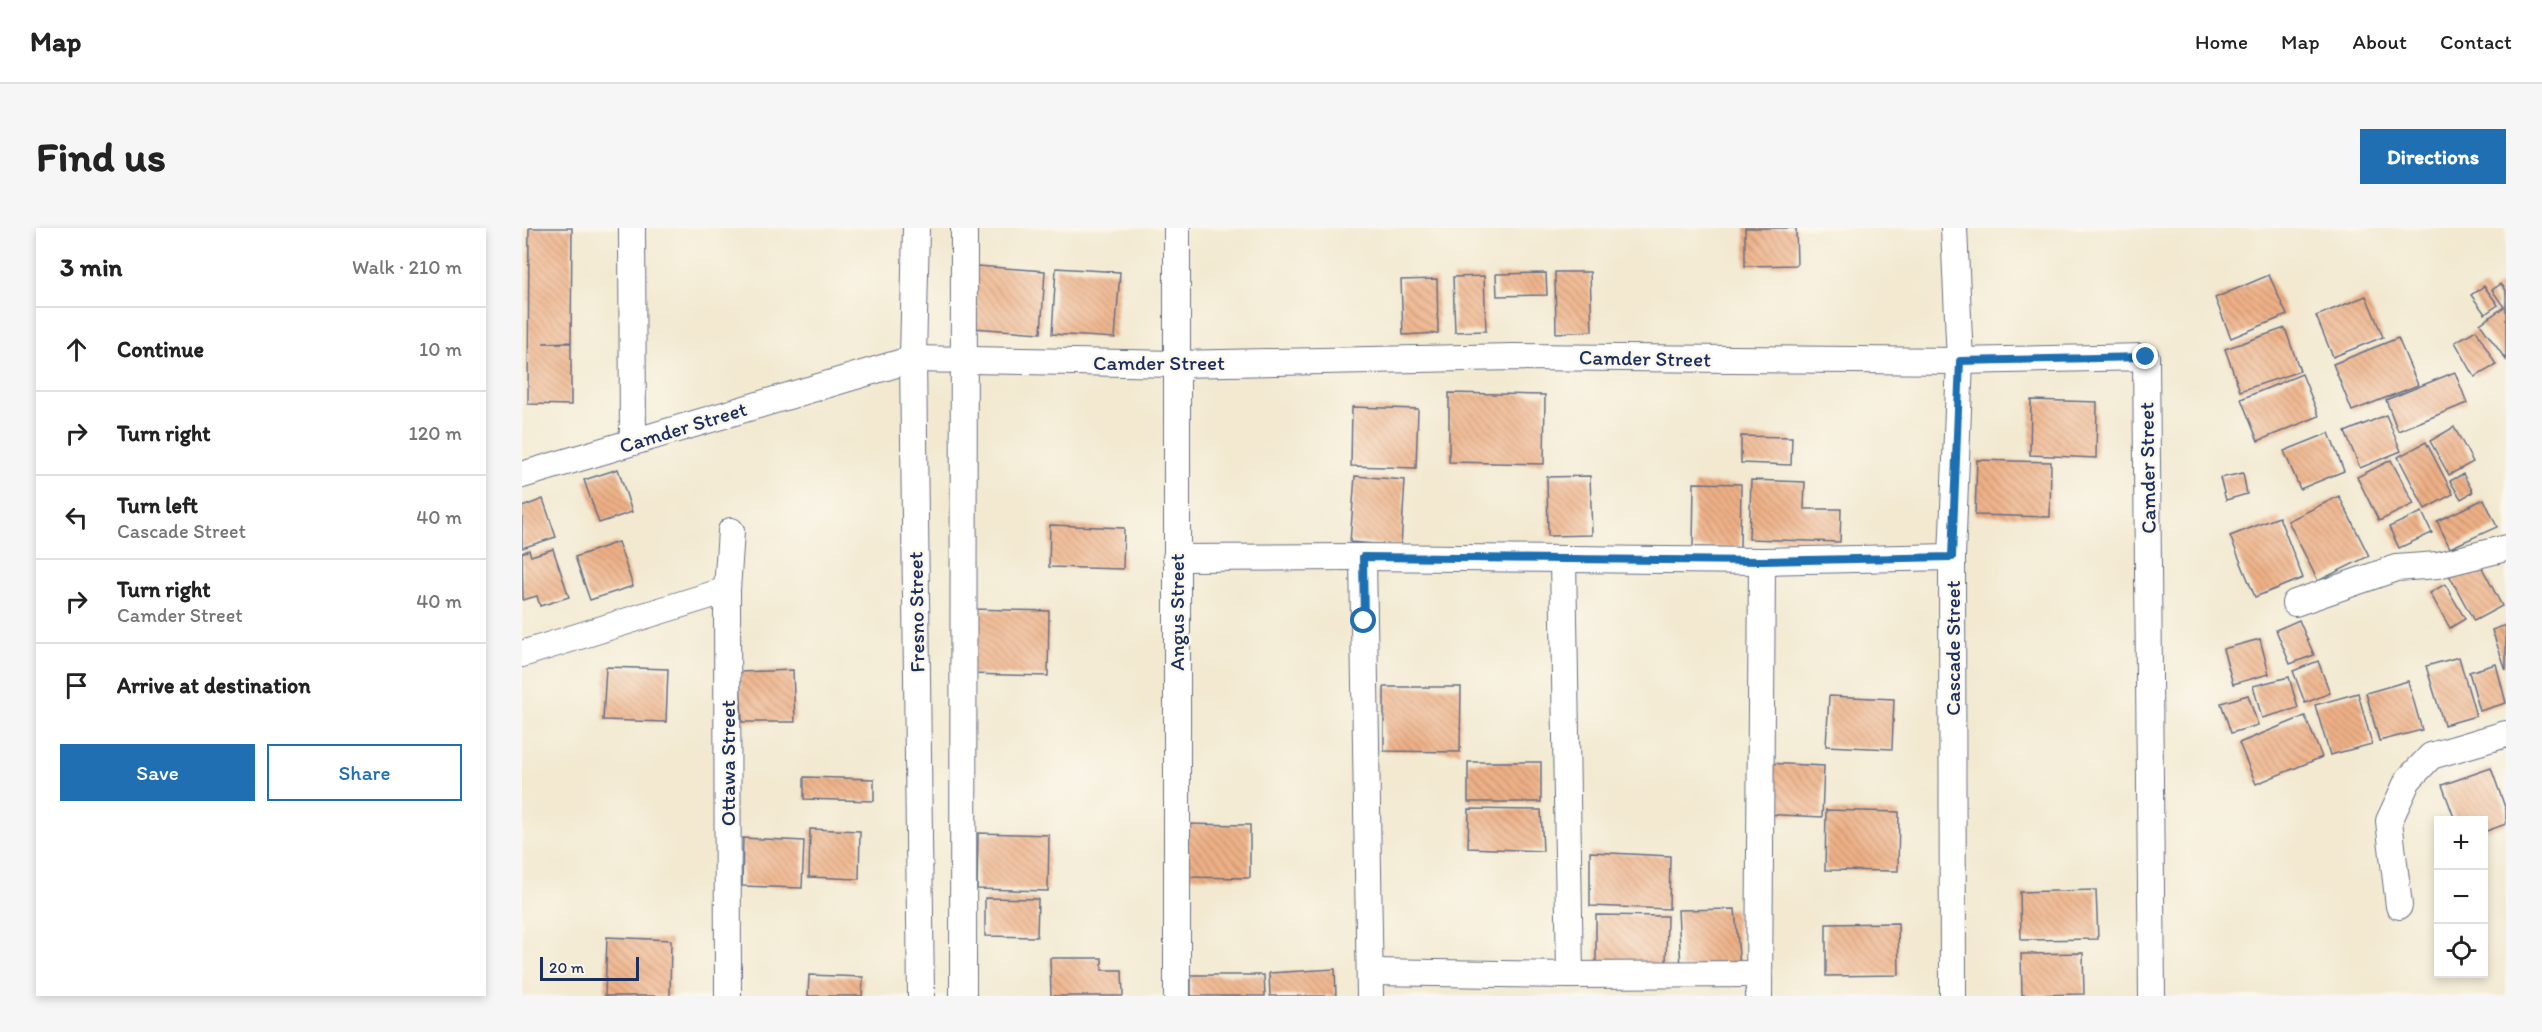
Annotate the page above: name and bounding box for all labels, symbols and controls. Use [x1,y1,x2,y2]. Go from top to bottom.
text: Map [30,24,81,58]
text: Home [2195,29,2248,54]
text: Map [2281,29,2320,54]
text: About [2353,29,2407,54]
text: Contact [2440,29,2512,54]
button: Directions [2360,129,2506,184]
text: Find us [36,131,166,182]
text: 3 min [60,251,122,283]
text: Walk · 210 m [352,255,462,279]
icon: ahead [60,333,93,366]
text: Continue [117,336,204,363]
text: 10 m [419,337,462,361]
route end [2132,343,2158,369]
street label: Camder Street [1579,344,1711,372]
street label: Camder Street [1093,350,1225,375]
street label: Camder Street [616,396,750,458]
street label: Camder Street [2133,402,2161,534]
icon: right [60,417,93,450]
text: Turn right [117,420,211,447]
text: 120 m [409,421,462,445]
text: Turn left [117,492,198,519]
icon: left [60,501,93,534]
text: 40 m [416,505,462,529]
text: Cascade Street [117,519,246,543]
street label: Fresno Street [902,551,930,673]
street label: Angus Street [1164,553,1189,671]
text: Turn right [117,576,211,603]
street label: Cascade Street [1940,580,1965,716]
icon: right [60,585,93,618]
text: 40 m [416,589,462,613]
text: Camder Street [117,603,243,627]
route start [1350,607,1376,633]
icon: arrive [60,669,93,702]
text: Arrive at destination [117,672,311,699]
street label: Ottawa Street [715,700,740,826]
button: Save [60,744,255,801]
button: Share [267,744,462,801]
map controls [2434,816,2488,978]
button: + [2434,816,2488,870]
button: − [2434,870,2488,924]
button: locate [2434,924,2488,978]
scale bar [540,954,639,982]
text: 20 m [549,958,584,977]

